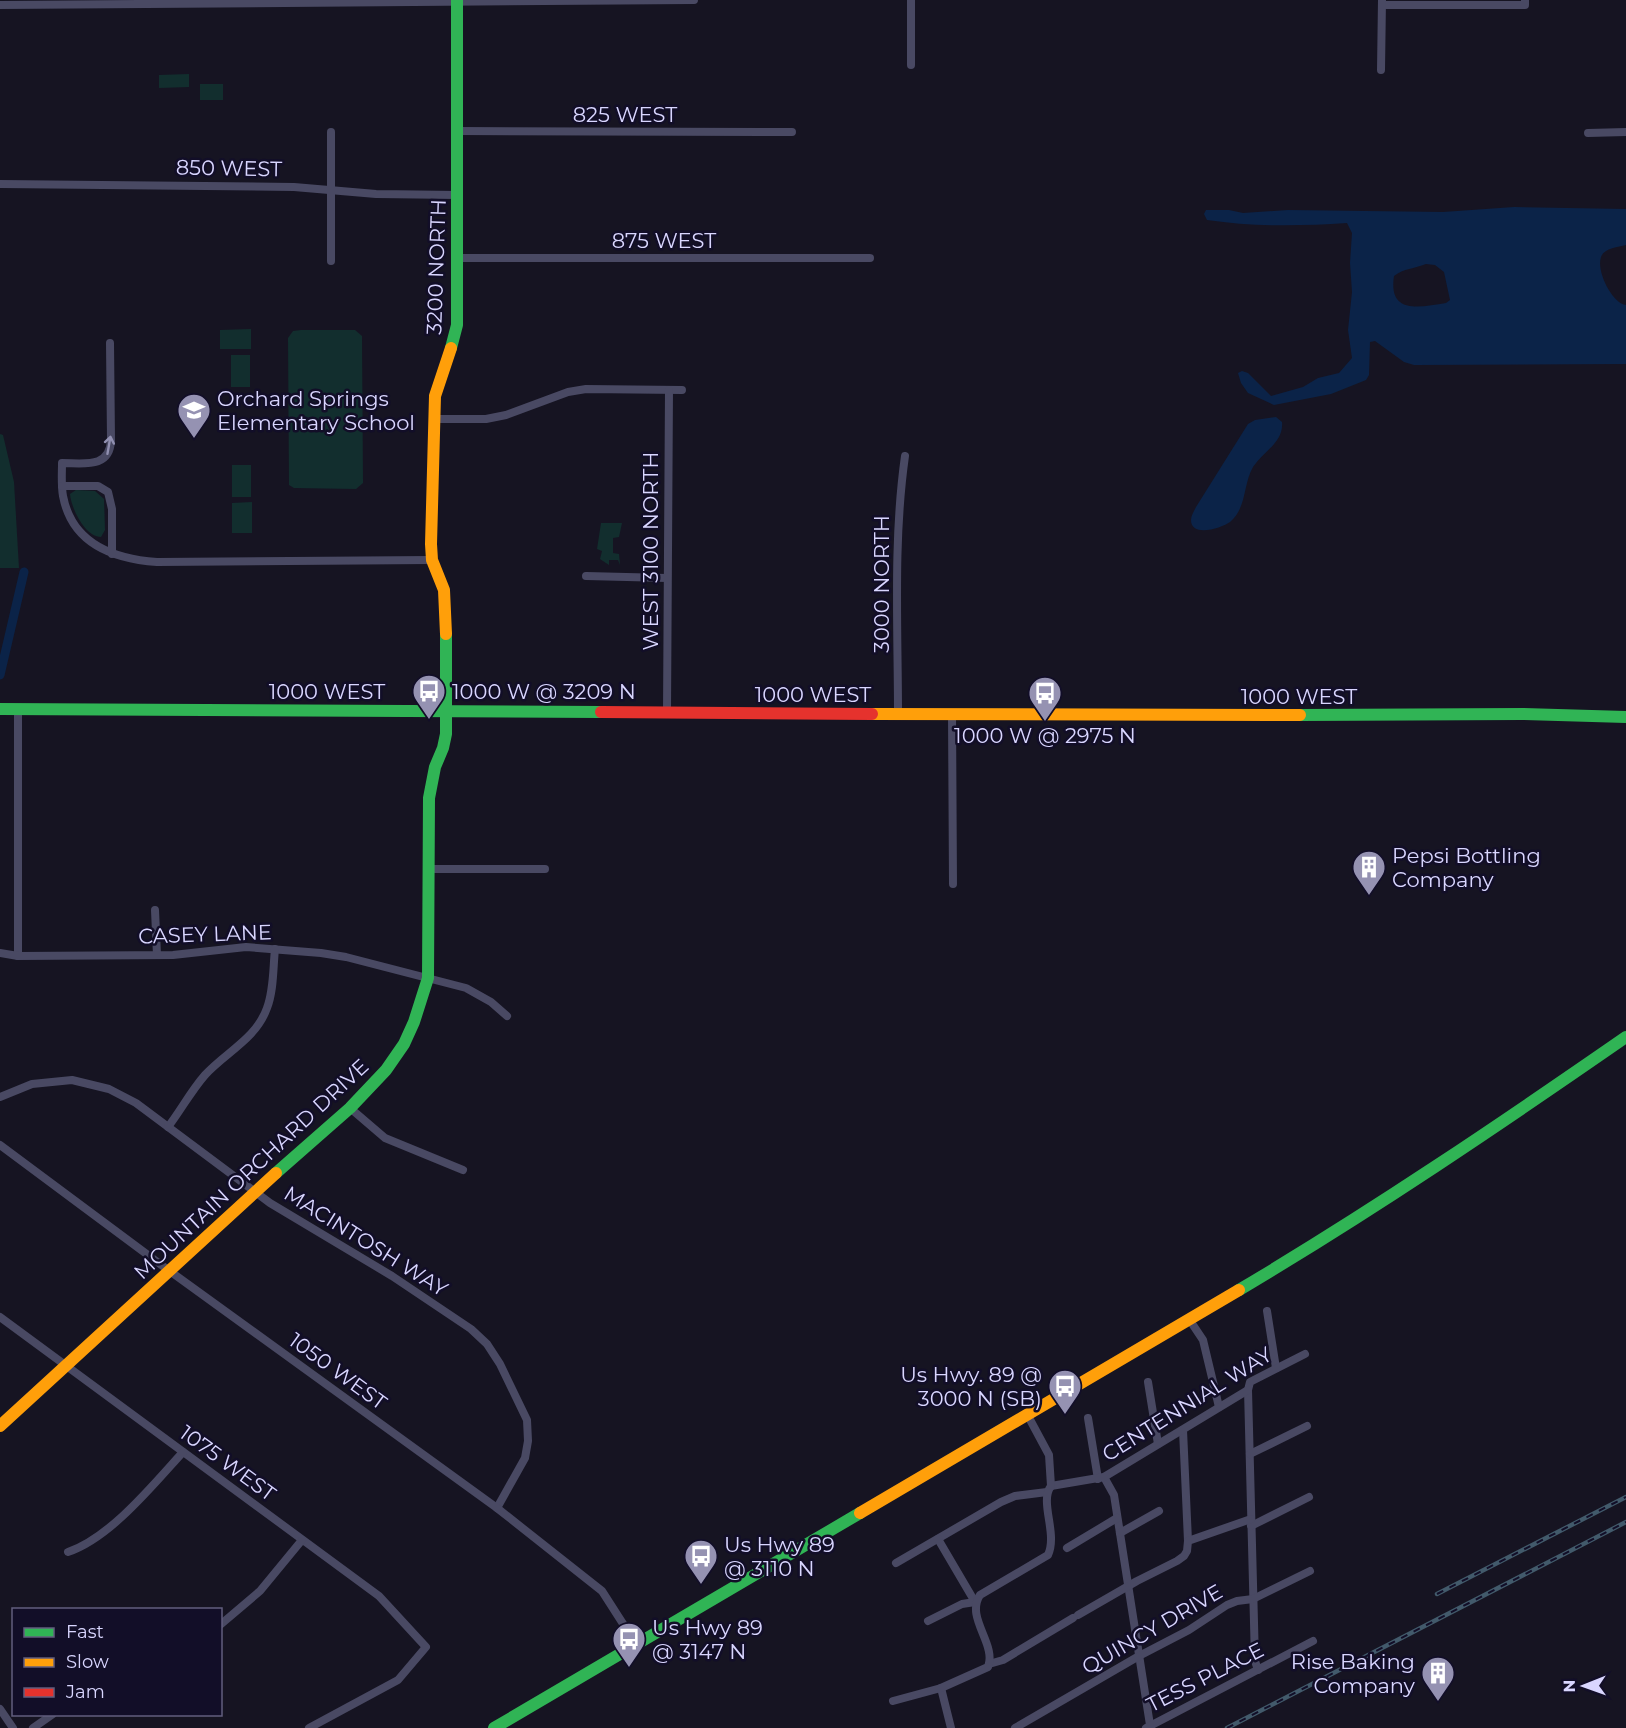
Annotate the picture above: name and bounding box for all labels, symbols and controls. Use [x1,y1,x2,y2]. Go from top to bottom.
street label: 825 WEST [573,102,677,127]
street label: 850 WEST [176,155,282,181]
street label: 3200 NORTH [421,199,451,335]
street label: 875 WEST [612,228,716,253]
place label: Orchard Springs Elementary School [217,386,415,435]
school or university icon: Orchard Springs Elementary School [176,392,212,439]
one-way arrow [104,436,115,455]
street label: WEST 3100 NORTH [638,452,663,650]
street label: 3000 NORTH [869,515,894,653]
bus stop icon: 1000 W @ 3209 N [411,673,447,720]
bus stop icon: 1000 W @ 2975 N [1027,675,1063,722]
street label: 1000 WEST [269,679,385,704]
place label: 1000 W @ 3209 N [452,679,636,704]
street label: 1000 WEST [755,682,871,707]
street label: 1000 WEST [1241,684,1357,709]
place label: 1000 W @ 2975 N [954,723,1136,748]
place label: Pepsi Bottling Company [1392,843,1541,892]
building icon: Pepsi Bottling Company [1351,849,1387,896]
street label: CASEY LANE [138,919,272,949]
street label: MOUNTAIN ORCHARD DRIVE [129,1054,373,1284]
street label: MACINTOSH WAY [280,1181,453,1302]
street label: 1050 WEST [284,1327,392,1415]
street label: CENTENNIAL WAY [1097,1341,1277,1466]
place label: Us Hwy. 89 @ 3000 N (SB) [900,1362,1042,1411]
bus stop icon: Us Hwy. 89 @ 3000 N (SB) [1047,1368,1083,1415]
street label: 1075 WEST [175,1420,281,1506]
place label: Us Hwy 89 @ 3110 N [724,1532,835,1581]
bus stop icon: Us Hwy 89 @ 3110 N [683,1538,719,1585]
street label: QUINCY DRIVE [1077,1579,1227,1679]
legend [12,1608,222,1716]
place label: Us Hwy 89 @ 3147 N [652,1615,763,1664]
text: Fast [66,1621,104,1643]
bus stop icon: Us Hwy 89 @ 3147 N [611,1621,647,1668]
street label: TESS PLACE [1142,1637,1268,1717]
place label: Rise Baking Company [1291,1649,1416,1698]
text: Slow [66,1651,109,1673]
building icon: Rise Baking Company [1420,1655,1456,1702]
north arrow [1554,1656,1614,1716]
text: N [1560,1680,1579,1693]
text: Jam [65,1681,105,1703]

